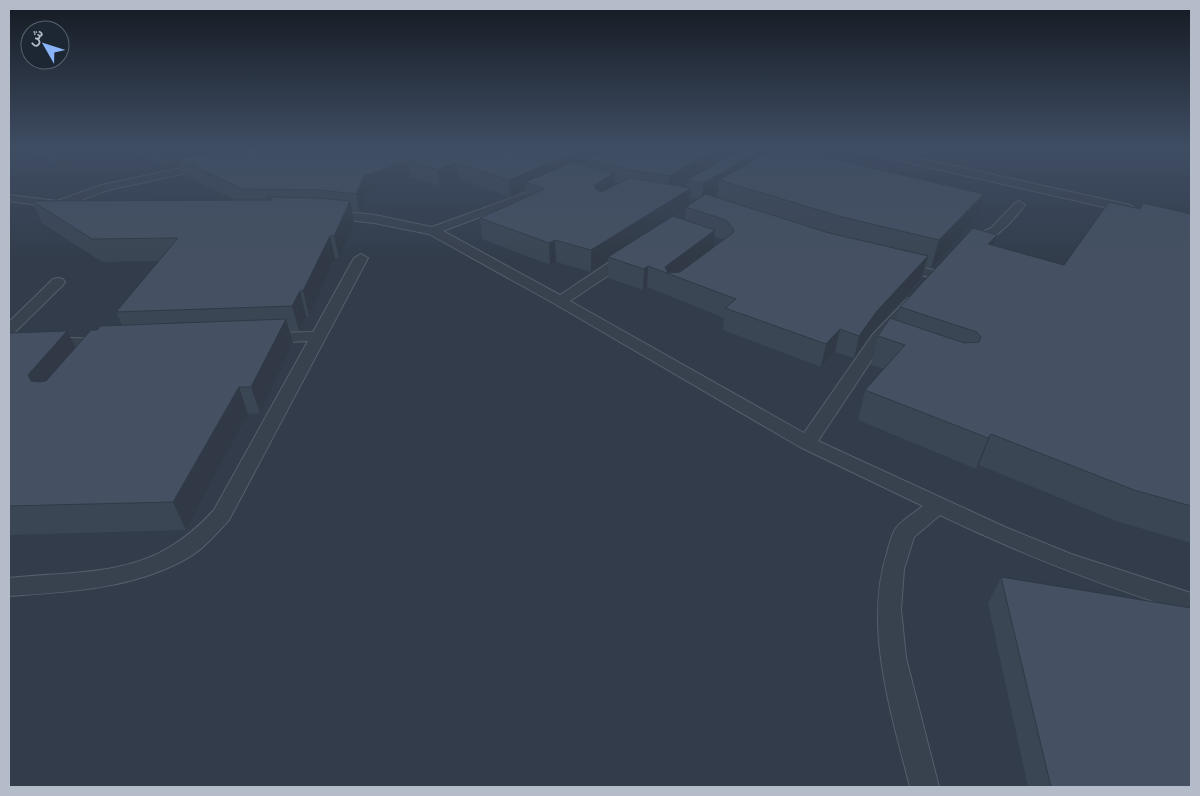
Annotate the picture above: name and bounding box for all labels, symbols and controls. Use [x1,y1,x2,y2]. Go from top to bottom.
north arrow [20,20,70,70]
text: ش [21,23,48,50]

